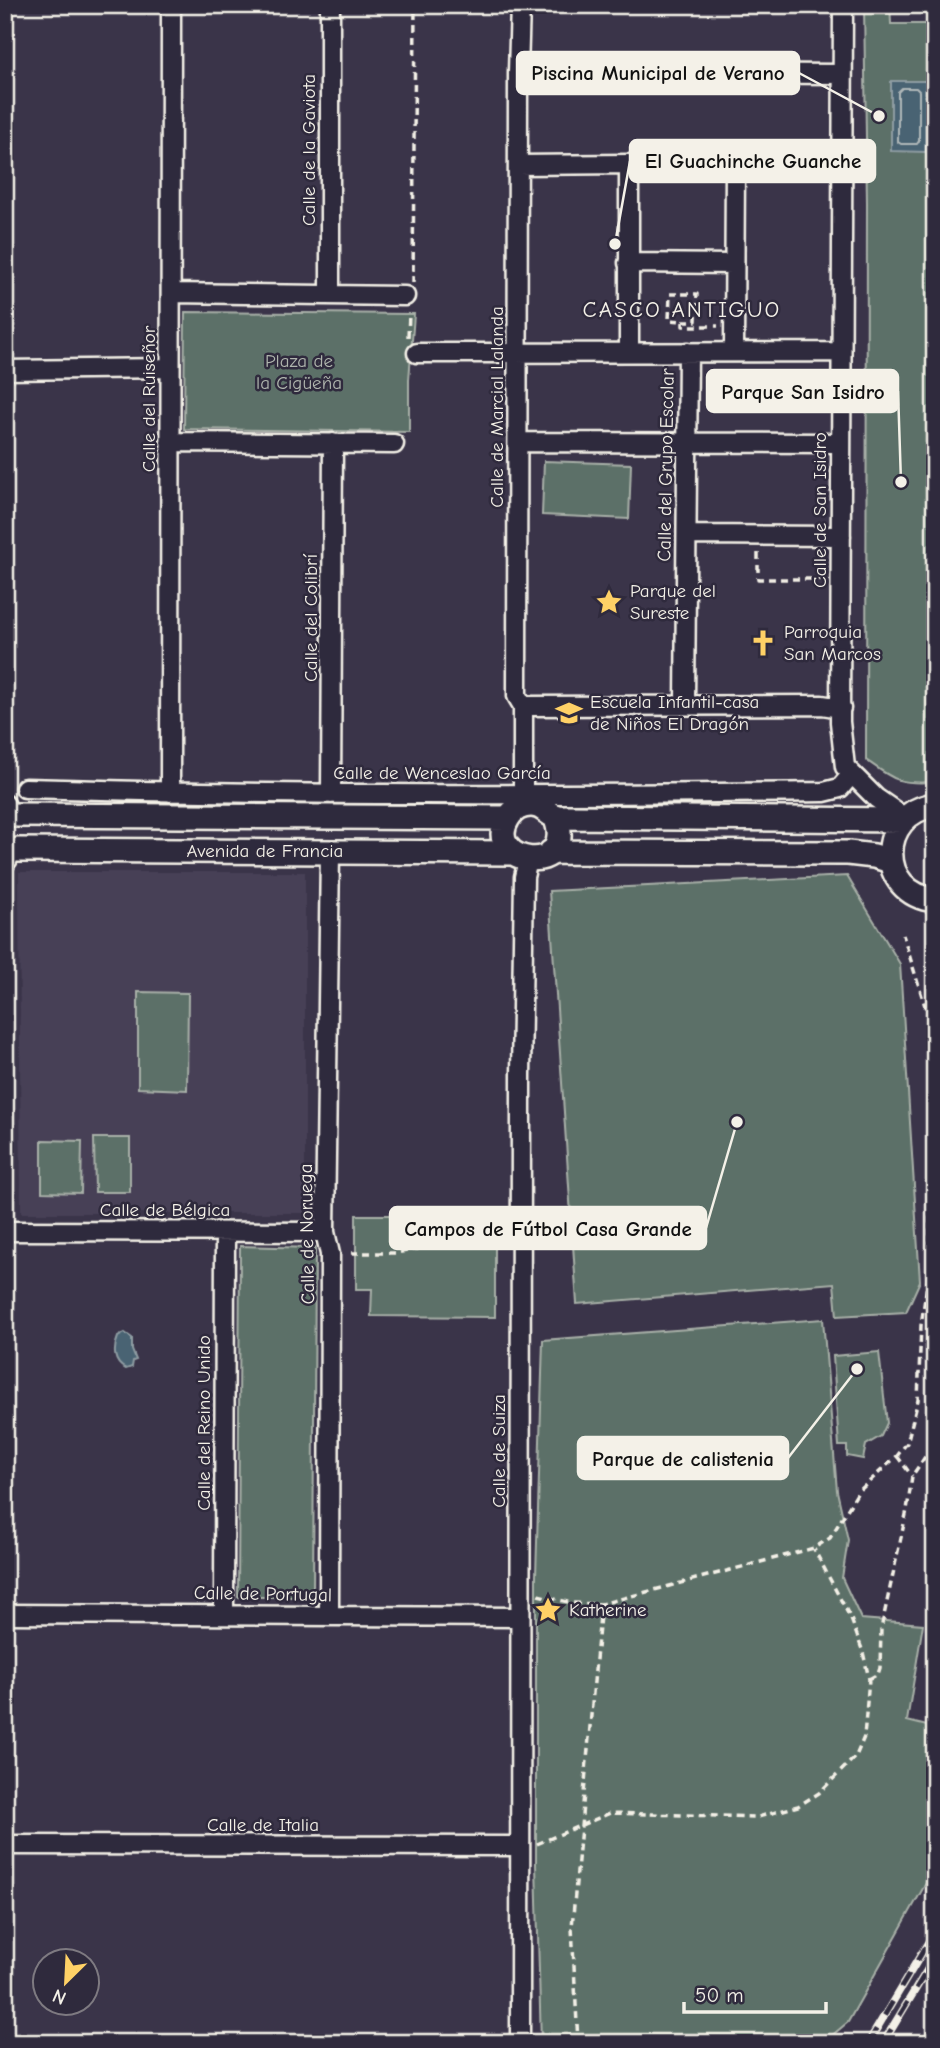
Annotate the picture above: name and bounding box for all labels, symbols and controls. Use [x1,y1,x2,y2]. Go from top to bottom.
callout: Piscina Municipal de Verano [517,52,799,94]
text: Piscina Municipal de Verano [531,61,785,85]
street label: Calle de la Gaviota [298,74,320,226]
callout: El Guachinche Guanche [630,140,875,182]
text: El Guachinche Guanche [645,149,861,173]
district label: CASCO ANTIGUO [583,296,781,323]
street label: Calle de Marcial Lalanda [486,306,508,508]
street label: Calle del Ruiseñor [138,325,160,472]
park label: Plaza de la Cigüeña [256,350,342,394]
street label: Calle del Grupo Escolar [653,368,679,562]
callout: Parque San Isidro [707,370,898,412]
text: Parque San Isidro [721,380,885,404]
street label: Calle de San Isidro [809,432,831,588]
street label: Calle del Colibrí [300,553,322,682]
place label: Parque del Sureste [630,580,716,624]
place icon: Parque del Sureste [594,587,624,617]
place label: Parroquia San Marcos [784,621,881,665]
church icon: Parroquia San Marcos [748,628,778,658]
place label: Escuela Infantil-casa de Niños El Dragón [590,691,759,735]
school or university icon: Escuela Infantil-casa de Niños El Dragón [554,698,584,728]
street label: Calle de Wenceslao García [333,762,551,784]
street label: Avenida de Francia [187,840,343,862]
street label: Calle de Noruega [295,1163,319,1305]
street label: Calle de Bélgica [100,1199,230,1221]
callout: Campos de Fútbol Casa Grande [390,1207,706,1249]
text: Campos de Fútbol Casa Grande [404,1217,692,1241]
street label: Calle del Reino Unido [193,1335,215,1511]
street label: Calle de Suiza [488,1394,510,1508]
callout: Parque de calistenia [578,1437,788,1479]
text: Parque de calistenia [592,1447,774,1471]
street label: Calle de Portugal [194,1582,332,1606]
place icon: Katherine [533,1595,563,1625]
place label: Katherine [569,1599,646,1621]
street label: Calle de Italia [207,1814,319,1836]
north arrow [32,1946,102,2016]
scale bar [684,1971,826,2015]
text: 50 m [695,1983,744,2007]
text: N [49,1984,70,2009]

